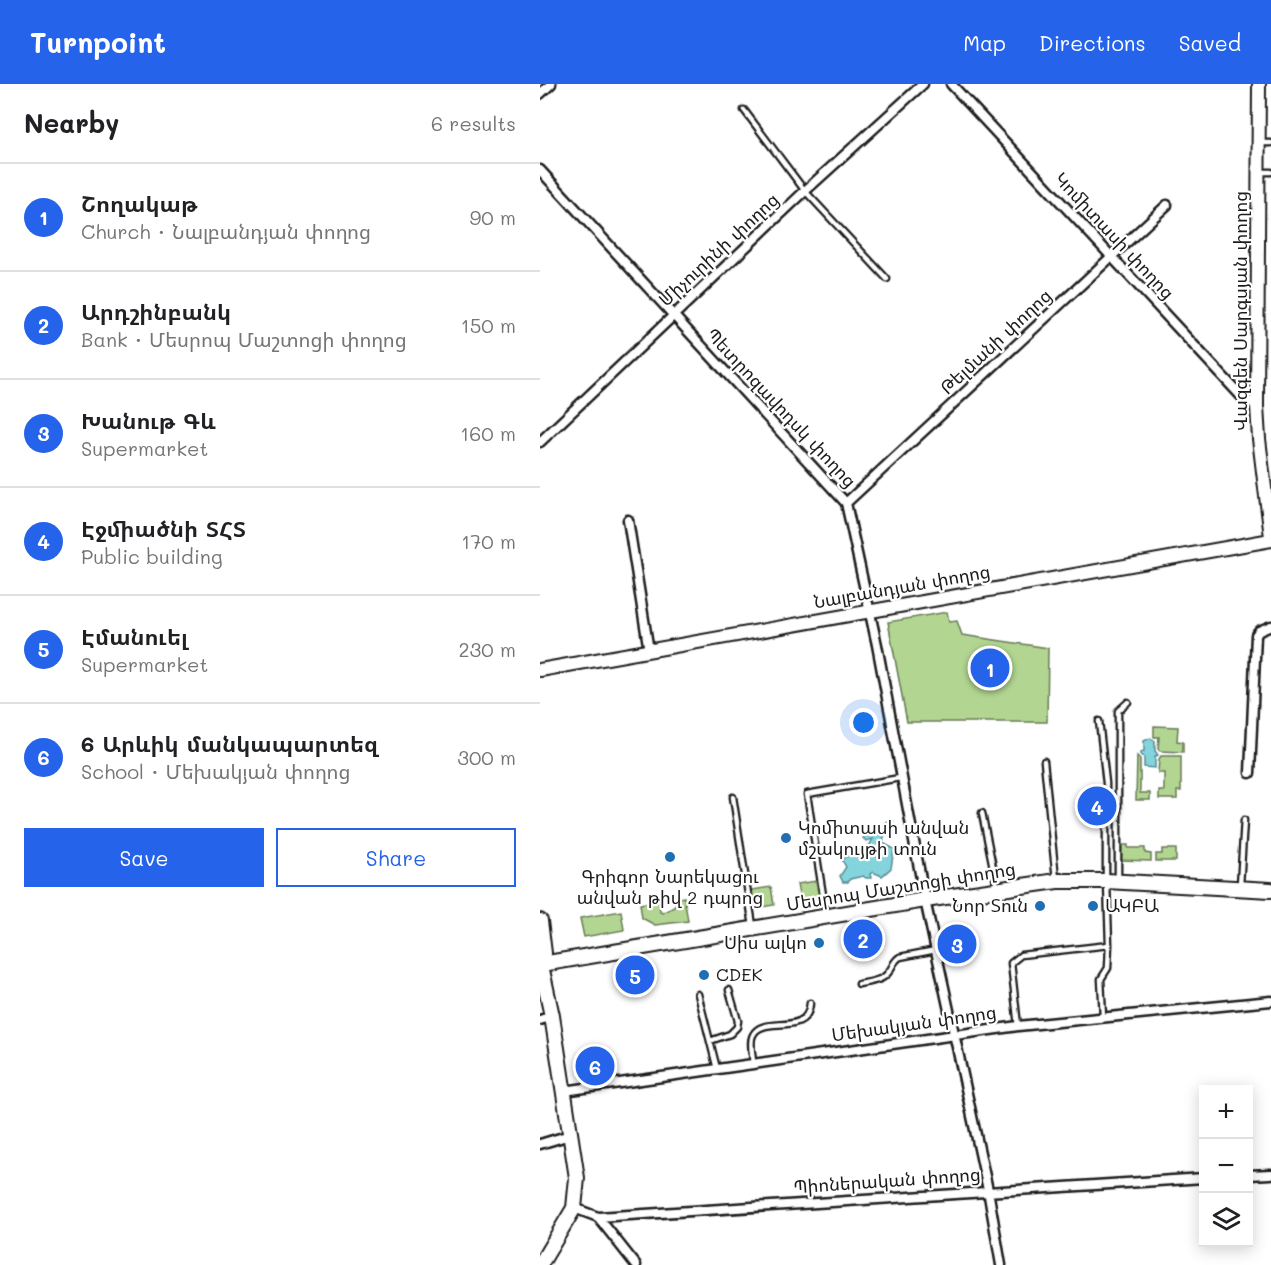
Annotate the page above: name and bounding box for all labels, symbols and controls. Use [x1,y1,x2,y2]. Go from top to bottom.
text: Turnpoint [30,24,166,60]
text: Map [963,29,1006,56]
text: Directions [1039,29,1146,56]
text: Saved [1179,29,1241,56]
text: Nearby [24,106,119,140]
text: 6 results [431,110,516,136]
street label: Կոմիտասի փողոց [1050,167,1180,304]
street label: Միչուրինի փողոց [653,187,783,311]
text: Շողակաթ [81,189,197,218]
street label: Վազգեն Սարգսյան փողոց [1228,191,1252,431]
text: 1 [39,204,48,230]
text: 90 m [470,204,516,230]
text: Church · Նալբանդյան փողոց [81,218,371,244]
street label: Թելմանի փողոց [934,283,1056,399]
text: Արդշինբանկ [81,297,231,326]
text: 2 [38,312,49,338]
text: 150 m [461,312,516,338]
street label: Պետրոզավոդսկ փողոց [701,322,862,492]
text: Bank · Մեսրոպ Մաշտոցի փողոց [81,326,407,352]
text: Խանութ Գև [81,406,215,435]
text: 3 [38,420,50,446]
text: 160 m [460,420,516,446]
text: Supermarket [81,435,208,461]
text: Էջմիածնի ՏՀՏ [81,514,246,543]
text: 4 [37,528,50,554]
text: 170 m [461,528,516,554]
text: Public building [81,543,223,569]
street label: Նալբանդյան փողոց [812,559,992,613]
text: Էմանուել [81,622,188,651]
text: 5 [38,636,49,662]
text: 230 m [458,636,516,662]
pin: 1 [970,646,1010,690]
text: Supermarket [81,651,208,677]
your location [849,708,878,737]
text: 6 Արևիկ մանկապարտեզ [81,729,378,758]
text: 6 [37,744,50,770]
text: 300 m [457,744,516,770]
text: School · Մեխակյան փողոց [81,758,350,784]
pin: 4 [1078,784,1116,828]
place label: Կոմիտասի անվան մշակույթի տուն [798,815,969,860]
button: Save [24,828,264,887]
button: Share [276,828,516,887]
marker: Կոմիտասի անվան մշակույթի տուն [779,831,793,845]
marker: Գրիգոր Նարեկացու անվան թիվ 2 դպրոց [663,850,677,864]
street label: Մեսրոպ Մաշտոցի փողոց [784,856,1017,916]
place label: Գրիգոր Նարեկացու անվան թիվ 2 դպրոց [577,864,763,909]
place label: Նոր Տուն [952,893,1028,917]
place label: ԱԿԲԱ [1105,893,1159,917]
marker: Նոր Տուն [1033,899,1047,913]
marker: ԱԿԲԱ [1086,899,1100,913]
pin: 2 [844,916,882,962]
pin: 3 [938,922,976,966]
place label: Սիս ալկո [724,930,807,954]
marker: Սիս ալկո [812,936,826,950]
pin: 5 [616,952,655,998]
place label: CDEK [716,962,763,986]
marker: CDEK [697,968,711,982]
street label: Մեխակյան փողոց [830,1000,998,1046]
pin: 6 [576,1044,614,1088]
map controls [1199,1085,1253,1247]
button: + [1199,1085,1253,1139]
button: − [1199,1139,1253,1193]
street label: Պիոներական փողոց [792,1161,981,1199]
button: layers [1199,1193,1253,1247]

